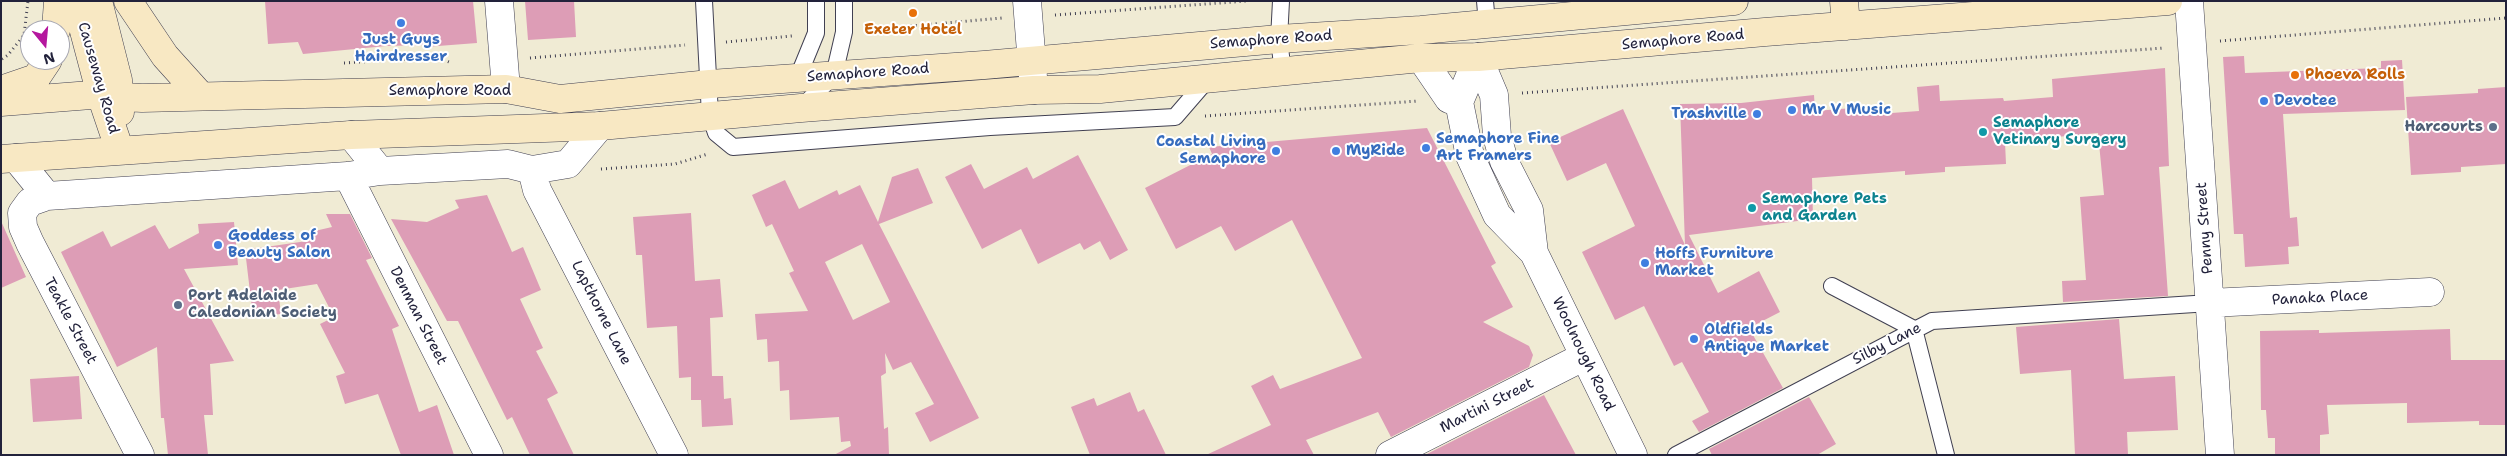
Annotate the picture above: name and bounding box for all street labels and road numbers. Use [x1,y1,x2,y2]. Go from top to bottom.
street label: Causeway Road [73,20,123,136]
street label: Semaphore Road [1621,26,1745,54]
street label: Semaphore Road [1209,27,1333,53]
street label: Semaphore Road [806,60,930,86]
street label: Semaphore Road [389,82,511,100]
street label: Penny Street [2193,181,2217,275]
street label: Lapthorne Lane [567,258,635,368]
street label: Denman Street [386,264,450,368]
street label: Teakle Street [40,275,100,367]
street label: Panaka Place [2271,286,2369,310]
street label: Woolnough Road [1548,294,1618,414]
street label: Silby Lane [1850,319,1924,369]
street label: Martini Street [1437,375,1537,437]

